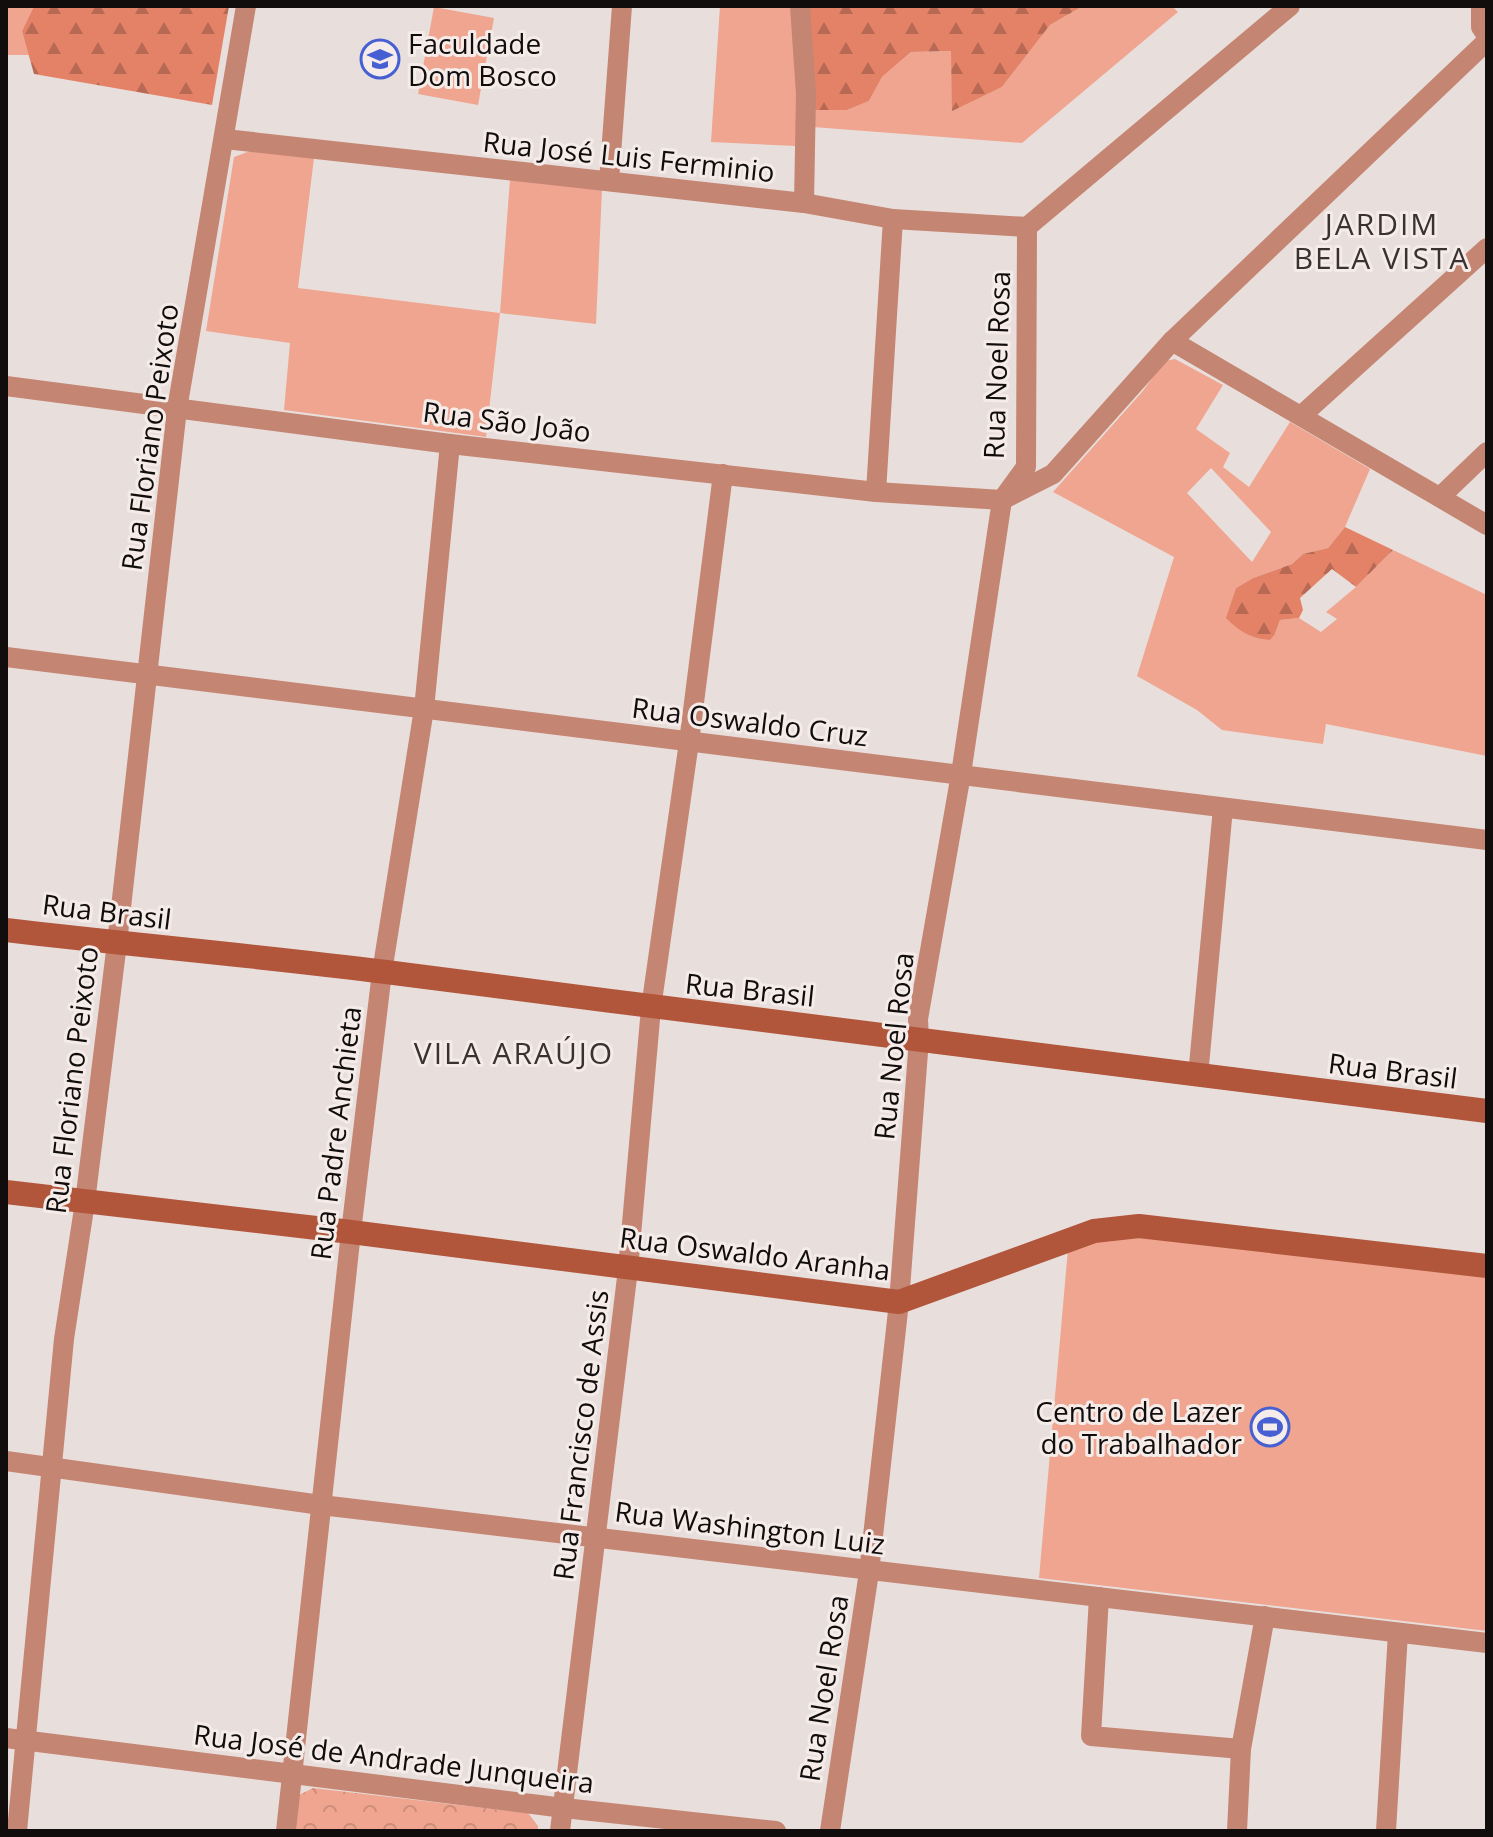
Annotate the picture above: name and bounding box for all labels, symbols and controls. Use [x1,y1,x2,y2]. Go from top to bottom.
place label: Faculdade Dom Bosco [408,24,557,94]
school or university icon: Faculdade Dom Bosco [359,38,401,80]
street label: Rua José Luis Ferminio [481,122,777,190]
district label: JARDIM BELA VISTA [1294,203,1470,278]
street label: Rua Noel Rosa [974,270,1018,460]
street label: Rua Floriano Peixoto [111,301,187,573]
street label: Rua São João [421,392,593,450]
street label: Rua Oswaldo Cruz [630,688,870,754]
street label: Rua Brasil [40,884,174,938]
street label: Rua Floriano Peixoto [36,944,106,1216]
street label: Rua Noel Rosa [864,950,922,1142]
street label: Rua Brasil [683,963,817,1015]
street label: Rua Padre Anchieta [301,1004,369,1262]
district label: VILA ARAÚJO [414,1032,614,1073]
street label: Rua Brasil [1326,1043,1460,1097]
street label: Rua Oswaldo Aranha [617,1218,893,1288]
street label: Rua Francisco de Assis [543,1288,617,1582]
place label: Centro de Lazer do Trabalhador [1035,1392,1243,1462]
sports icon: Centro de Lazer do Trabalhador [1249,1406,1291,1448]
street label: Rua Washington Luiz [613,1492,887,1562]
street label: Rua Noel Rosa [790,1592,856,1784]
street label: Rua José de Andrade Junqueira [192,1715,596,1801]

